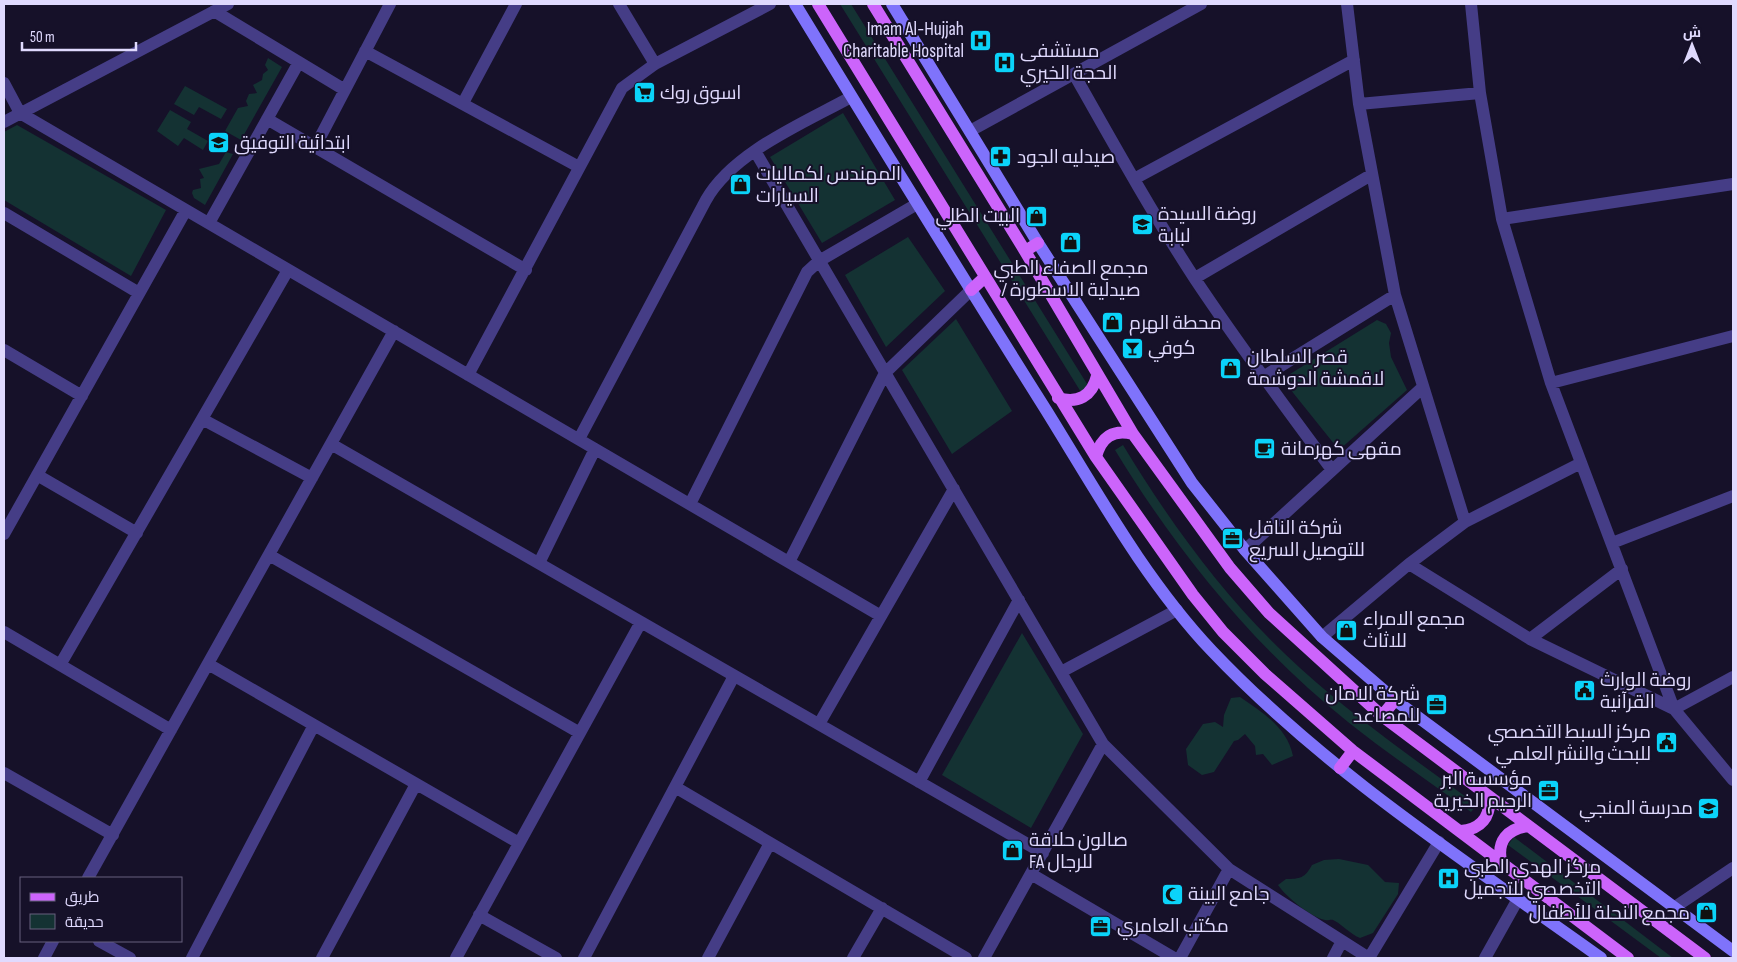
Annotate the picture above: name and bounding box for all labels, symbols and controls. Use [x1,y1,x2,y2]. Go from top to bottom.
place label: Imam Al-Hujjah Charitable Hospital [843,18,964,63]
scale bar [22,20,136,52]
north arrow [1667,20,1717,70]
text: ش [1683,24,1701,41]
text: 50 m [30,28,55,47]
hospital icon: Imam Al-Hujjah Charitable Hospital [968,28,992,52]
place label: مستشفى الحجة الخيري [1020,40,1117,87]
hospital icon: مستشفى الحجة الخيري [992,50,1016,74]
supermarket icon: اسوق روك [632,81,656,105]
place label: اسوق روك [660,82,741,105]
school or university icon: ابتدائية التوفيق [206,131,230,155]
place label: ابتدائية التوفيق [234,132,351,155]
pharmacy icon: صيدليه الجود [989,145,1013,169]
place label: صيدليه الجود [1017,146,1115,169]
place label: المهندس لكماليات السيارات [756,163,901,208]
shop icon: المهندس لكماليات السيارات [728,173,752,197]
place label: روضة السيدة لبابة [1158,203,1256,248]
shop icon: البيت الظلي [1024,204,1048,228]
place label: البيت الظلي [935,205,1020,230]
school or university icon: روضة السيدة لبابة [1130,213,1154,237]
shop icon: مجمع الصفاء الطبي / صيدلية الاسطورة [1059,230,1083,254]
place label: مجمع الصفاء الطبي / صيدلية الاسطورة [994,257,1148,302]
shop icon: محطة الهرم [1101,311,1125,335]
place label: محطة الهرم [1129,312,1221,336]
bar icon: كوفي [1120,336,1144,360]
place label: كوفي [1148,337,1195,362]
place label: قصر السلطان لاقمشة الدوشمة [1247,346,1384,391]
shop icon: قصر السلطان لاقمشة الدوشمة [1219,356,1243,380]
cafe icon: مقهى كهرمانة [1253,437,1277,461]
place label: مقهى كهرمانة [1281,438,1402,461]
place label: شركة الناقل للتوصيل السريع [1249,517,1365,563]
office icon: شركة الناقل للتوصيل السريع [1221,527,1245,551]
place label: مجمع الامراء للاثاث [1363,608,1465,653]
shop icon: مجمع الامراء للاثاث [1335,618,1359,642]
place label: روضة الوارث القرآنية [1600,669,1691,714]
public building icon: روضة الوارث القرآنية [1572,679,1596,703]
place label: شركة الامان للمصاعد [1325,683,1420,728]
office icon: شركة الامان للمصاعد [1424,693,1448,717]
place label: مركز السبط التخصصي للبحث والنشر العلمي [1488,721,1651,768]
public building icon: مركز السبط التخصصي للبحث والنشر العلمي [1655,731,1679,755]
place label: مؤسسة البر الرحيم الخيرية [1434,768,1532,814]
office icon: مؤسسة البر الرحيم الخيرية [1536,778,1560,802]
school or university icon: مدرسة المنجي [1697,796,1721,820]
place label: مدرسة المنجي [1579,797,1693,822]
place label: صالون حلاقة FA للرجال [1029,829,1128,874]
shop icon: صالون حلاقة FA للرجال [1001,839,1025,863]
place label: مركز الهدى الطبي التخصصي للتجميل [1464,856,1601,903]
hospital icon: مركز الهدى الطبي التخصصي للتجميل [1436,866,1460,890]
legend [20,877,182,942]
mosque icon: جامع البينة [1160,882,1184,906]
place label: جامع البينة [1188,883,1269,907]
text: طريق [65,888,99,907]
shop icon: مجمع النحلة للأطفال [1694,901,1718,925]
place label: مجمع النحلة للأطفال [1529,902,1690,926]
text: حديقة [65,913,104,932]
office icon: مكتب العامري [1089,914,1113,938]
place label: مكتب العامري [1117,915,1229,940]

